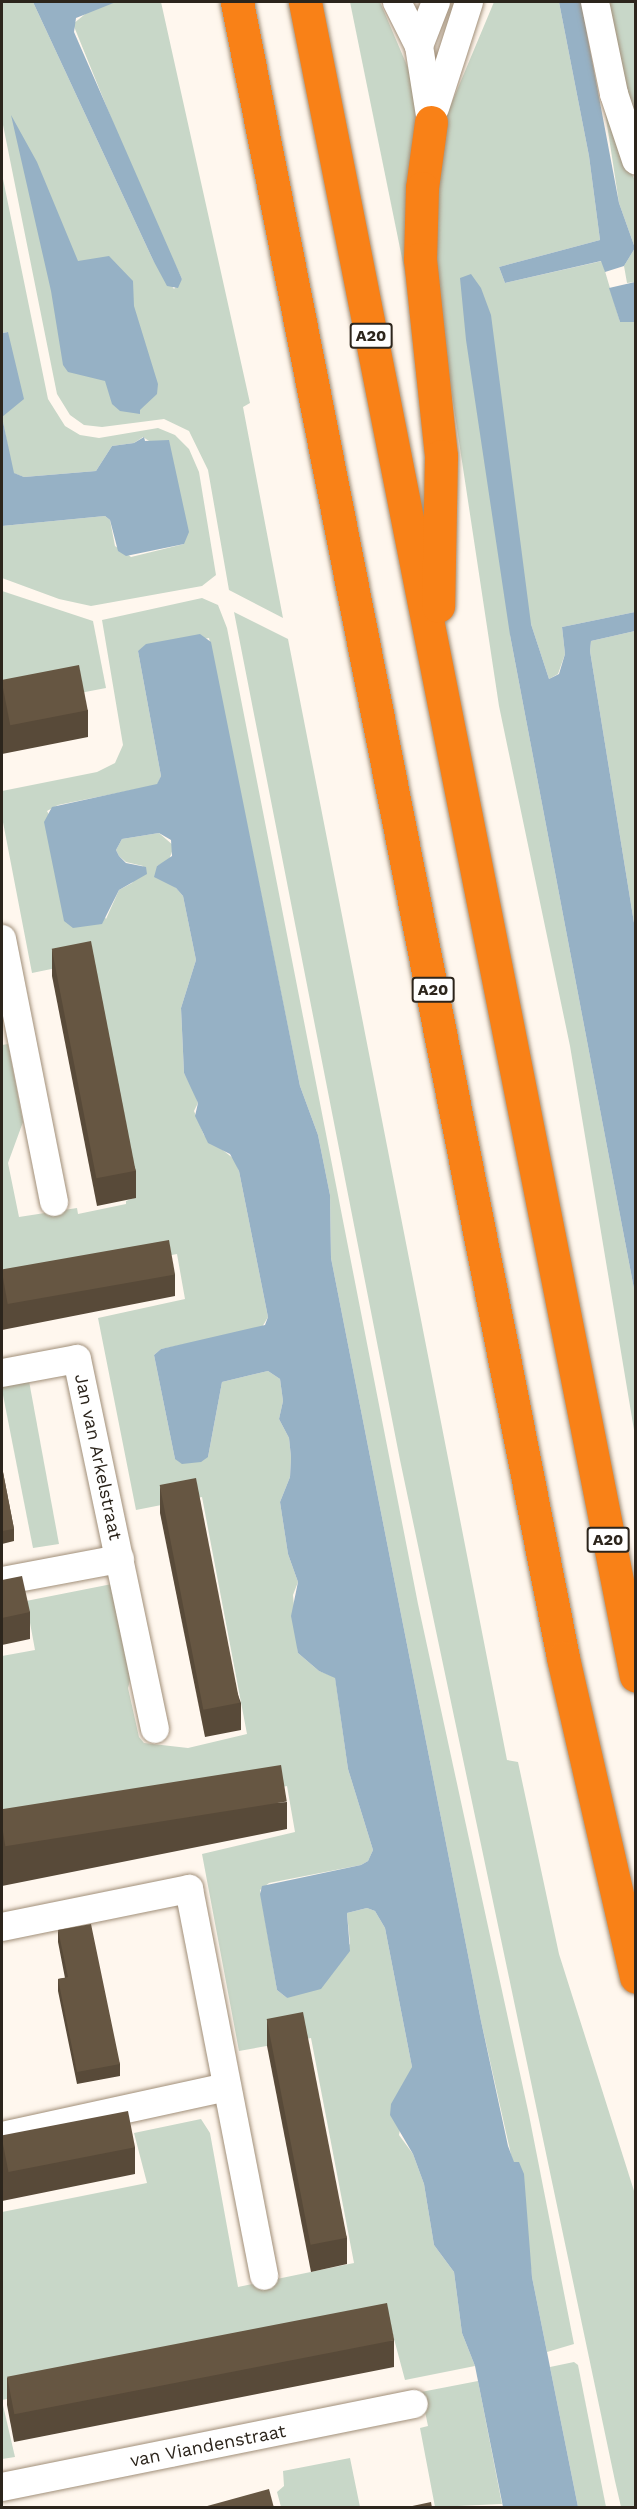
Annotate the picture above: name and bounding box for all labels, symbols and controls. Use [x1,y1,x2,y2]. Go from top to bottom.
road number: A20 [348,323,394,349]
road number: A20 [410,977,456,1003]
street label: Jan van Arkelstraat [70,1371,126,1543]
road number: A20 [586,1527,630,1553]
street label: van Viandenstraat [128,2420,288,2472]

